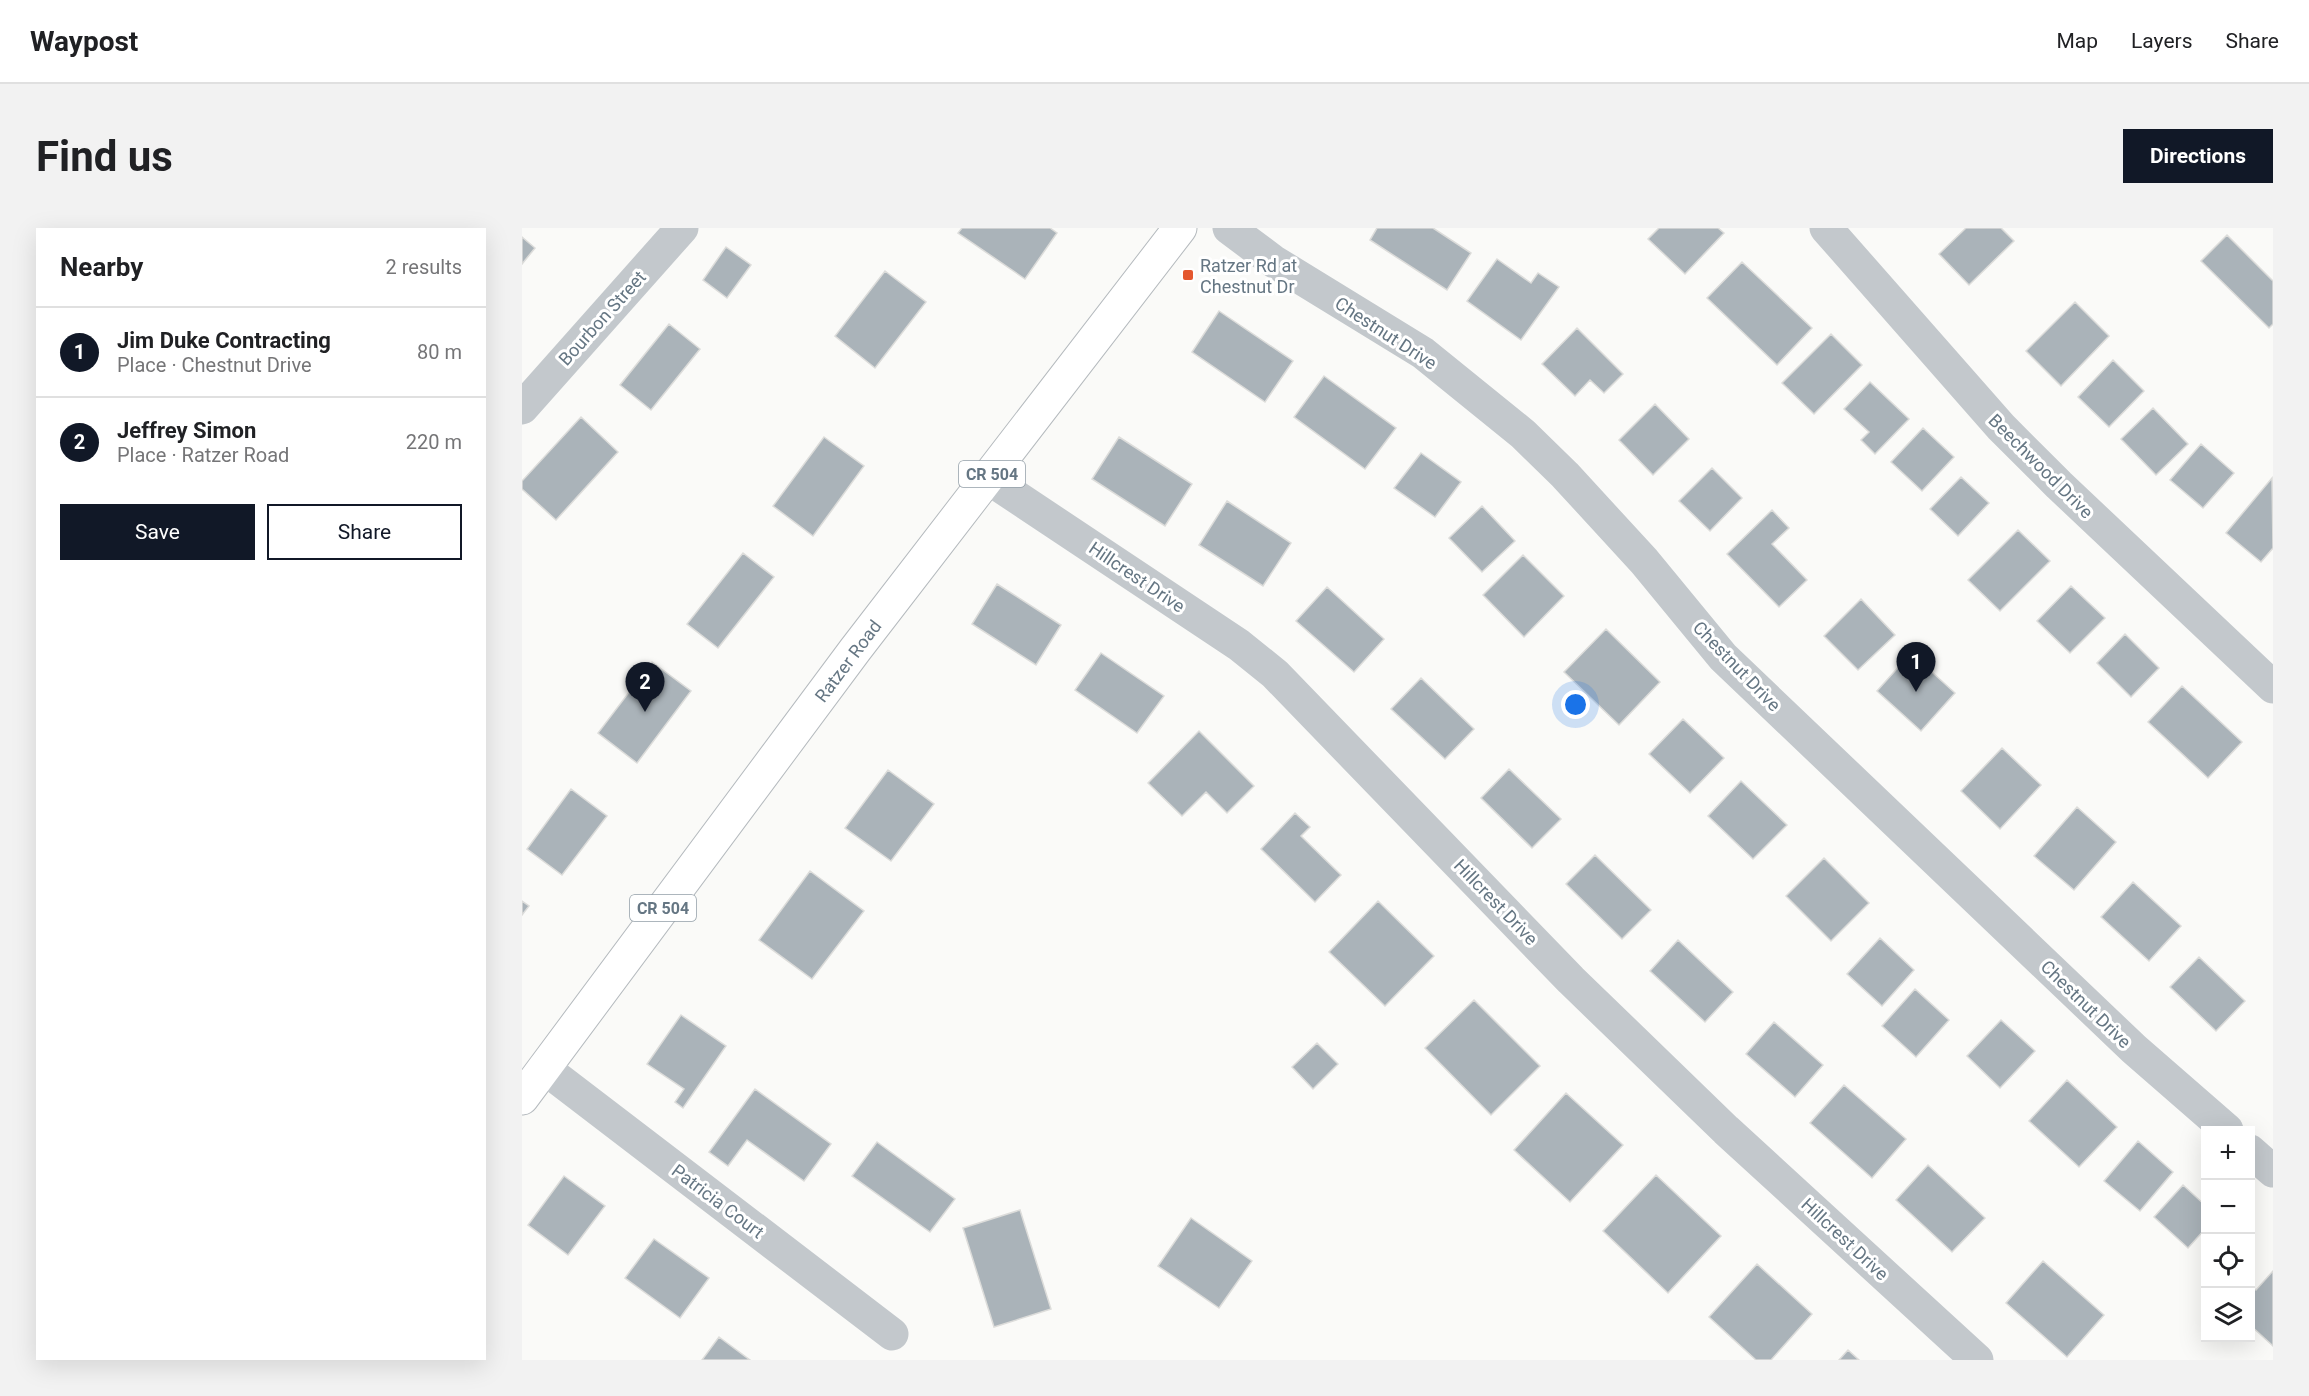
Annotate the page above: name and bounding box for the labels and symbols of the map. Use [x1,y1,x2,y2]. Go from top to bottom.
place label: Ratzer Rd at Chestnut Dr [1200,255,1297,297]
street label: Bourbon Street [554,266,650,370]
marker: Ratzer Rd at Chestnut Dr [1181,268,1195,282]
street label: Chestnut Drive [1331,292,1441,374]
street label: Beechwood Drive [1985,410,2097,522]
road number: CR 504 [959,461,1025,487]
street label: Hillcrest Drive [1085,537,1189,617]
street label: Ratzer Road [810,616,886,706]
street label: Chestnut Drive [1689,617,1785,715]
pin: 1 [1896,642,1936,692]
pin: 2 [626,662,664,712]
your location [1561,690,1590,719]
street label: Hillcrest Drive [1450,855,1542,949]
road number: CR 504 [630,895,696,921]
street label: Chestnut Drive [2037,956,2135,1052]
street label: Patricia Court [668,1160,768,1242]
street label: Hillcrest Drive [1797,1193,1893,1285]

